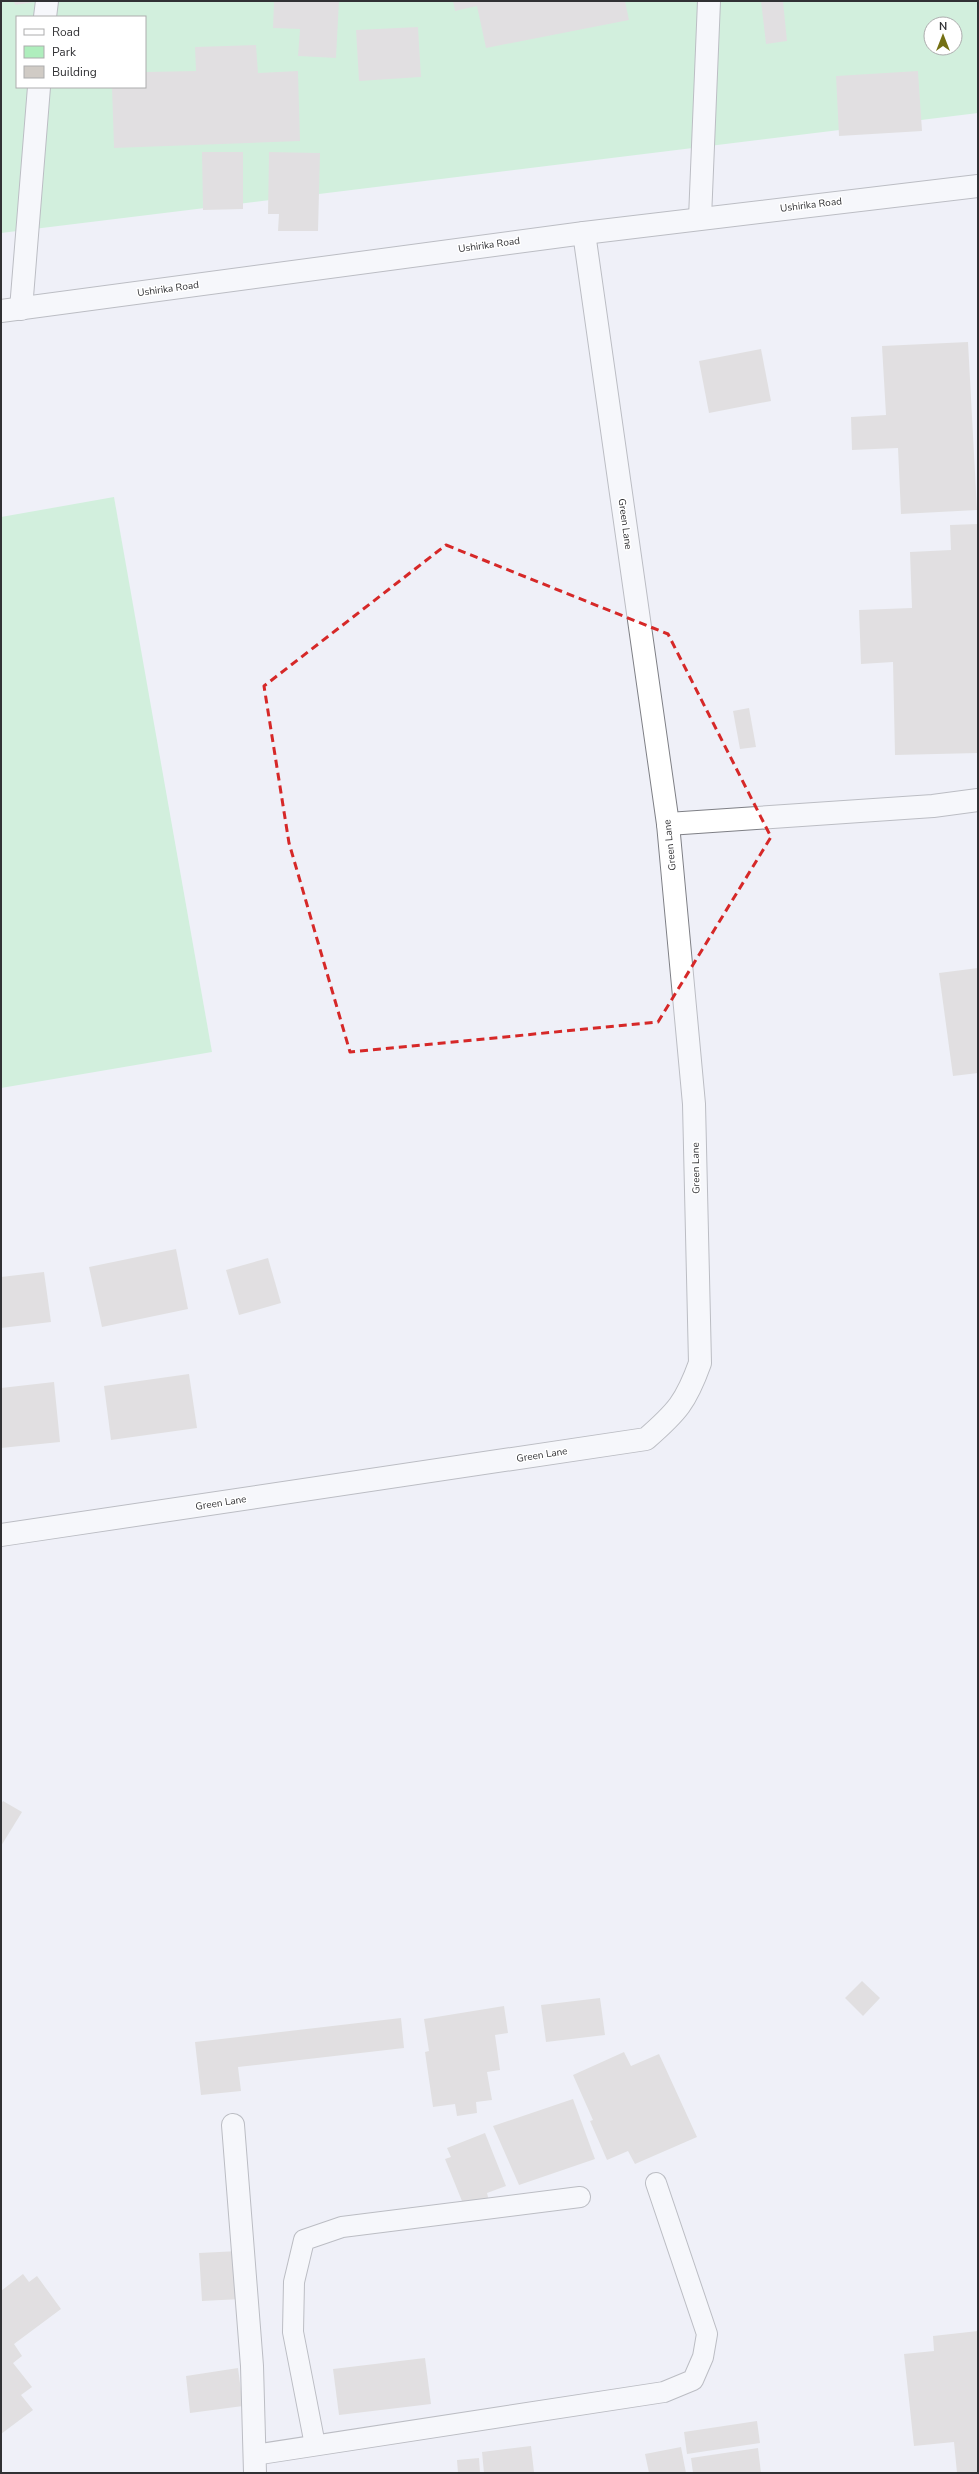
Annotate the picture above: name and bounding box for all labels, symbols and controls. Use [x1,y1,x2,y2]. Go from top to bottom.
legend [16,16,146,88]
north arrow [923,16,963,56]
text: N [939,19,947,34]
text: Road [52,24,80,40]
text: Park [52,44,77,60]
text: Building [52,64,97,80]
street label: Ushirika Road [779,194,843,216]
street label: Ushirika Road [457,234,521,256]
street label: Ushirika Road [136,278,200,300]
street label: Green Lane [614,498,636,550]
street label: Green Lane [660,819,680,871]
street label: Green Lane [689,1142,703,1194]
street label: Green Lane [516,1444,568,1466]
street label: Green Lane [195,1492,247,1514]

